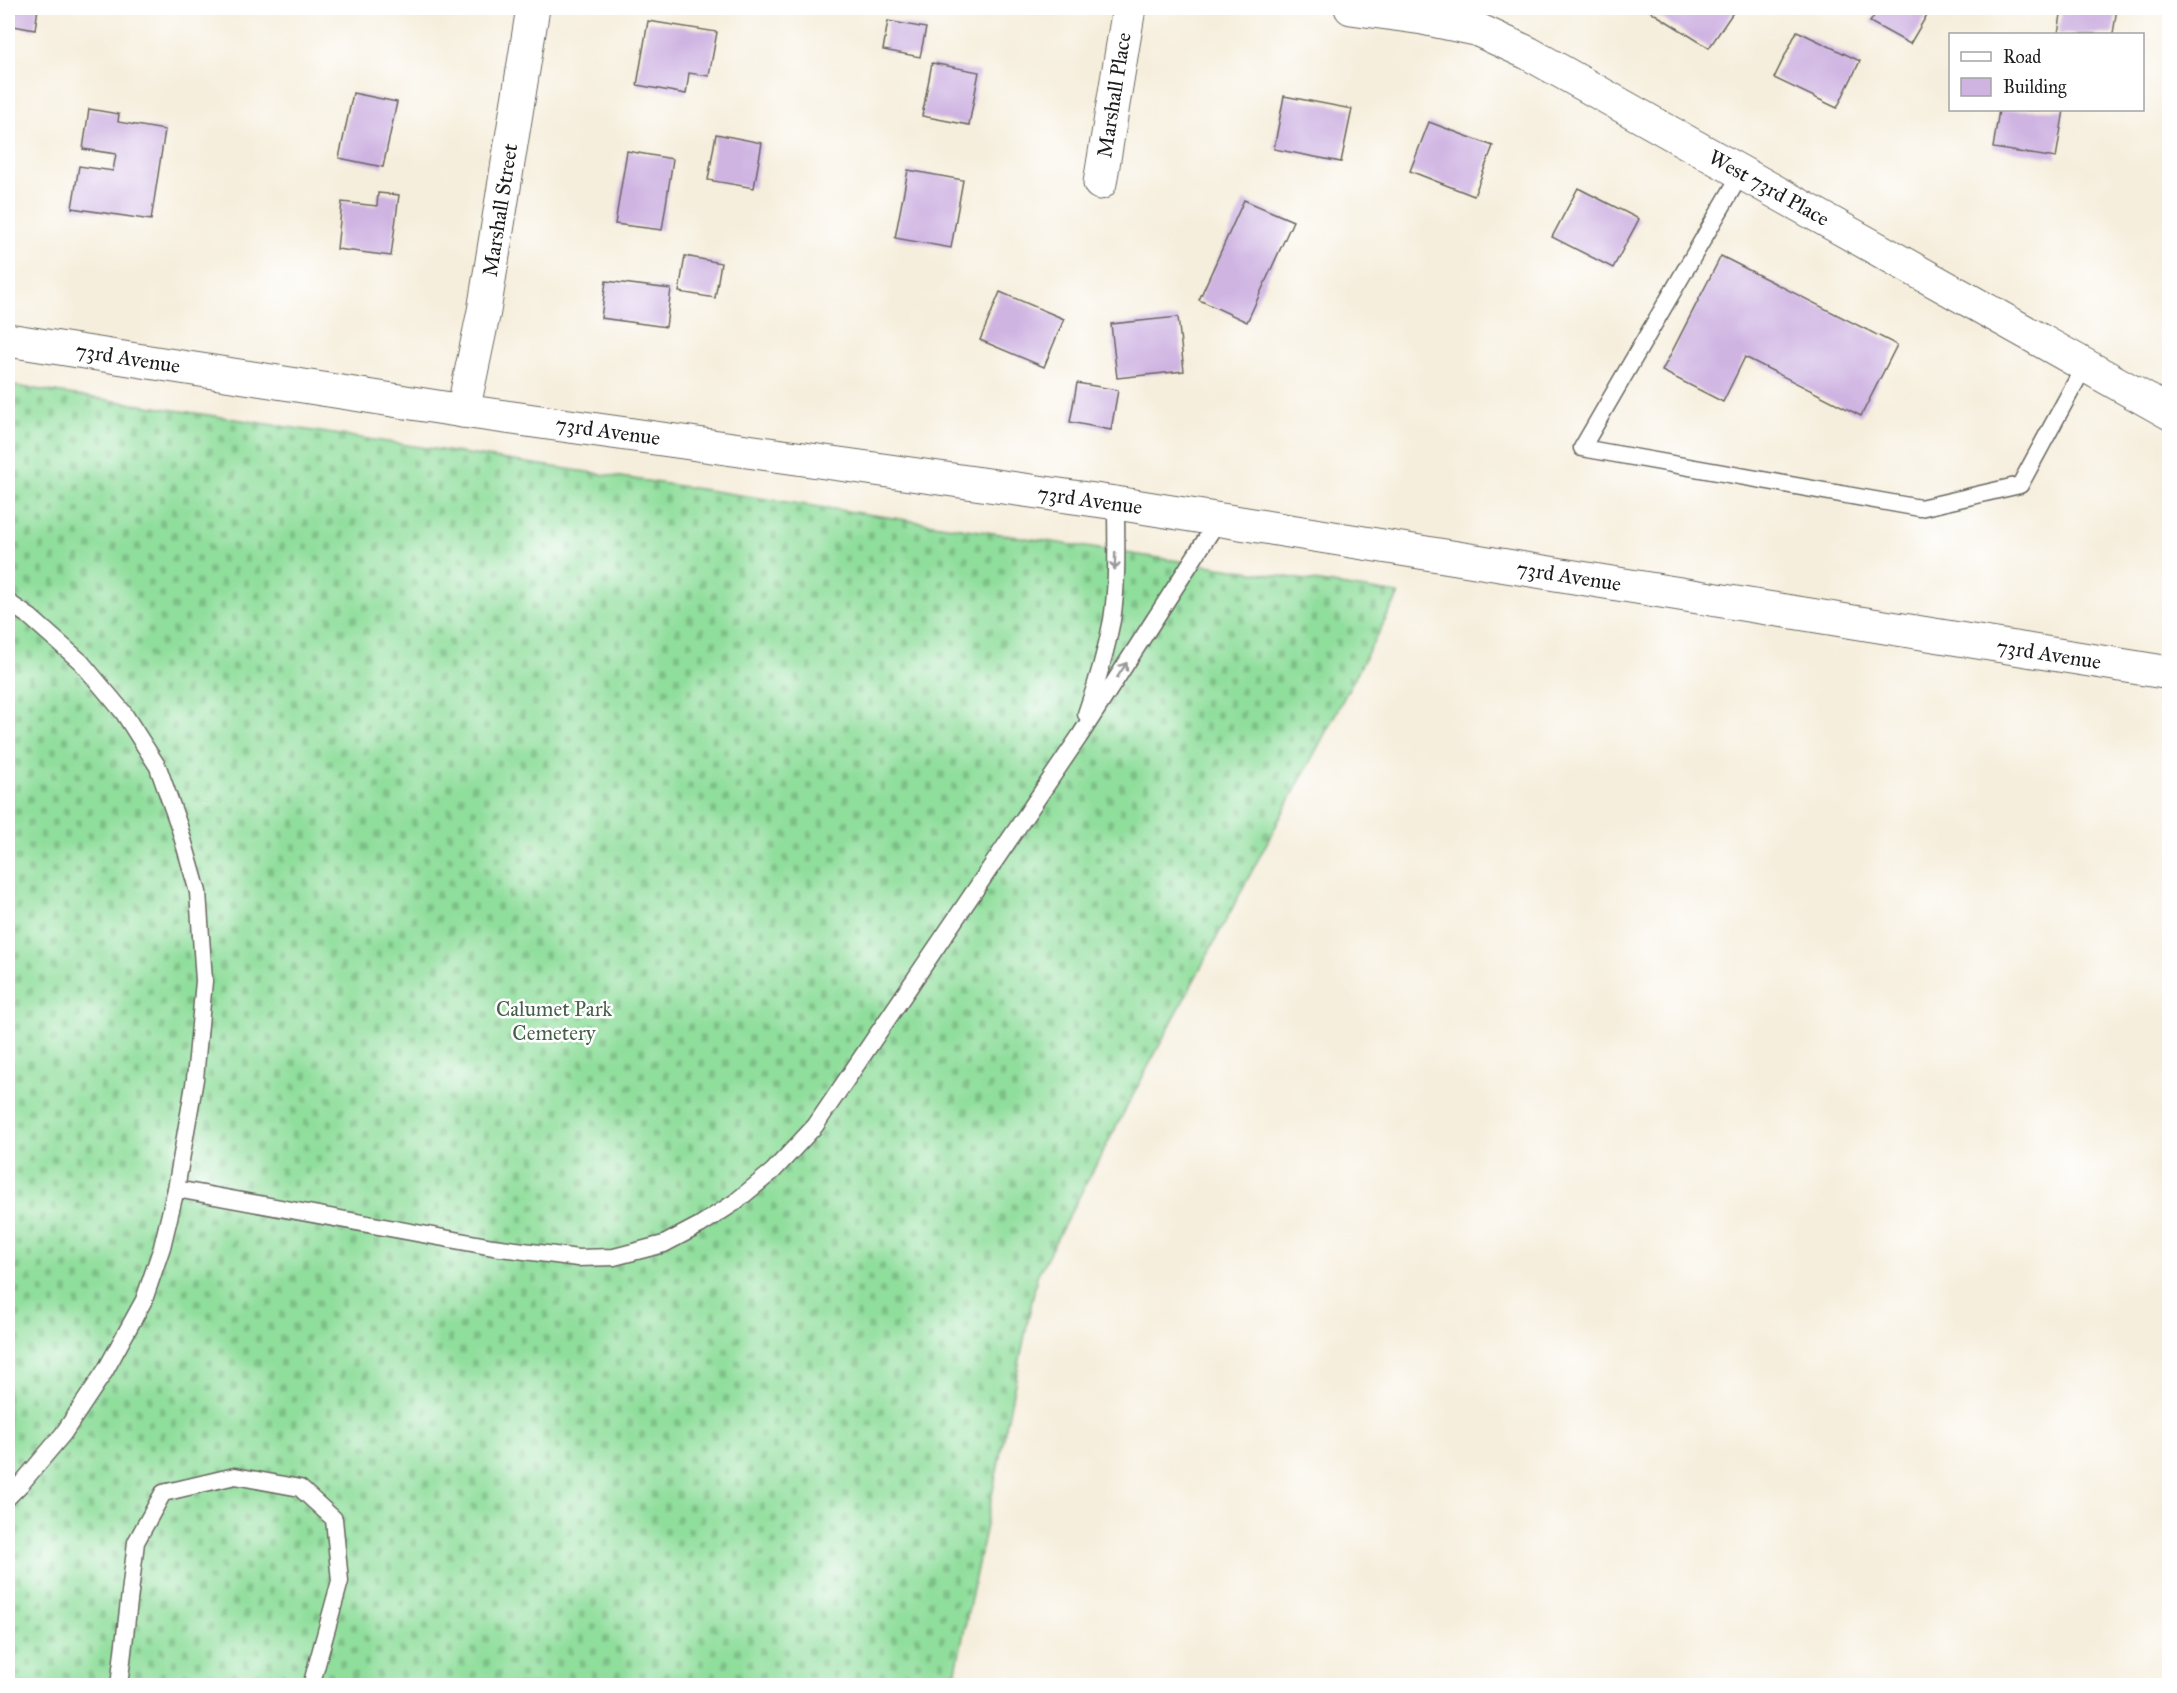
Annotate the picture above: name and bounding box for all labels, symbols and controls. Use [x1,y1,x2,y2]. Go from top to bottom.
street label: Marshall Place [1091,30,1137,160]
legend [1949,33,2144,111]
text: Road [2003,46,2041,68]
text: Building [2003,76,2067,99]
street label: Marshall Street [477,141,523,279]
street label: West 73rd Place [1704,144,1834,232]
street label: 73rd Avenue [74,337,182,379]
street label: 73rd Avenue [554,411,662,451]
street label: 73rd Avenue [1036,480,1144,520]
one-way arrow [1109,551,1121,571]
street label: 73rd Avenue [1515,555,1623,597]
street label: 73rd Avenue [1995,633,2103,675]
one-way arrow [1116,662,1128,679]
park label: Calumet Park Cemetery [496,996,612,1046]

